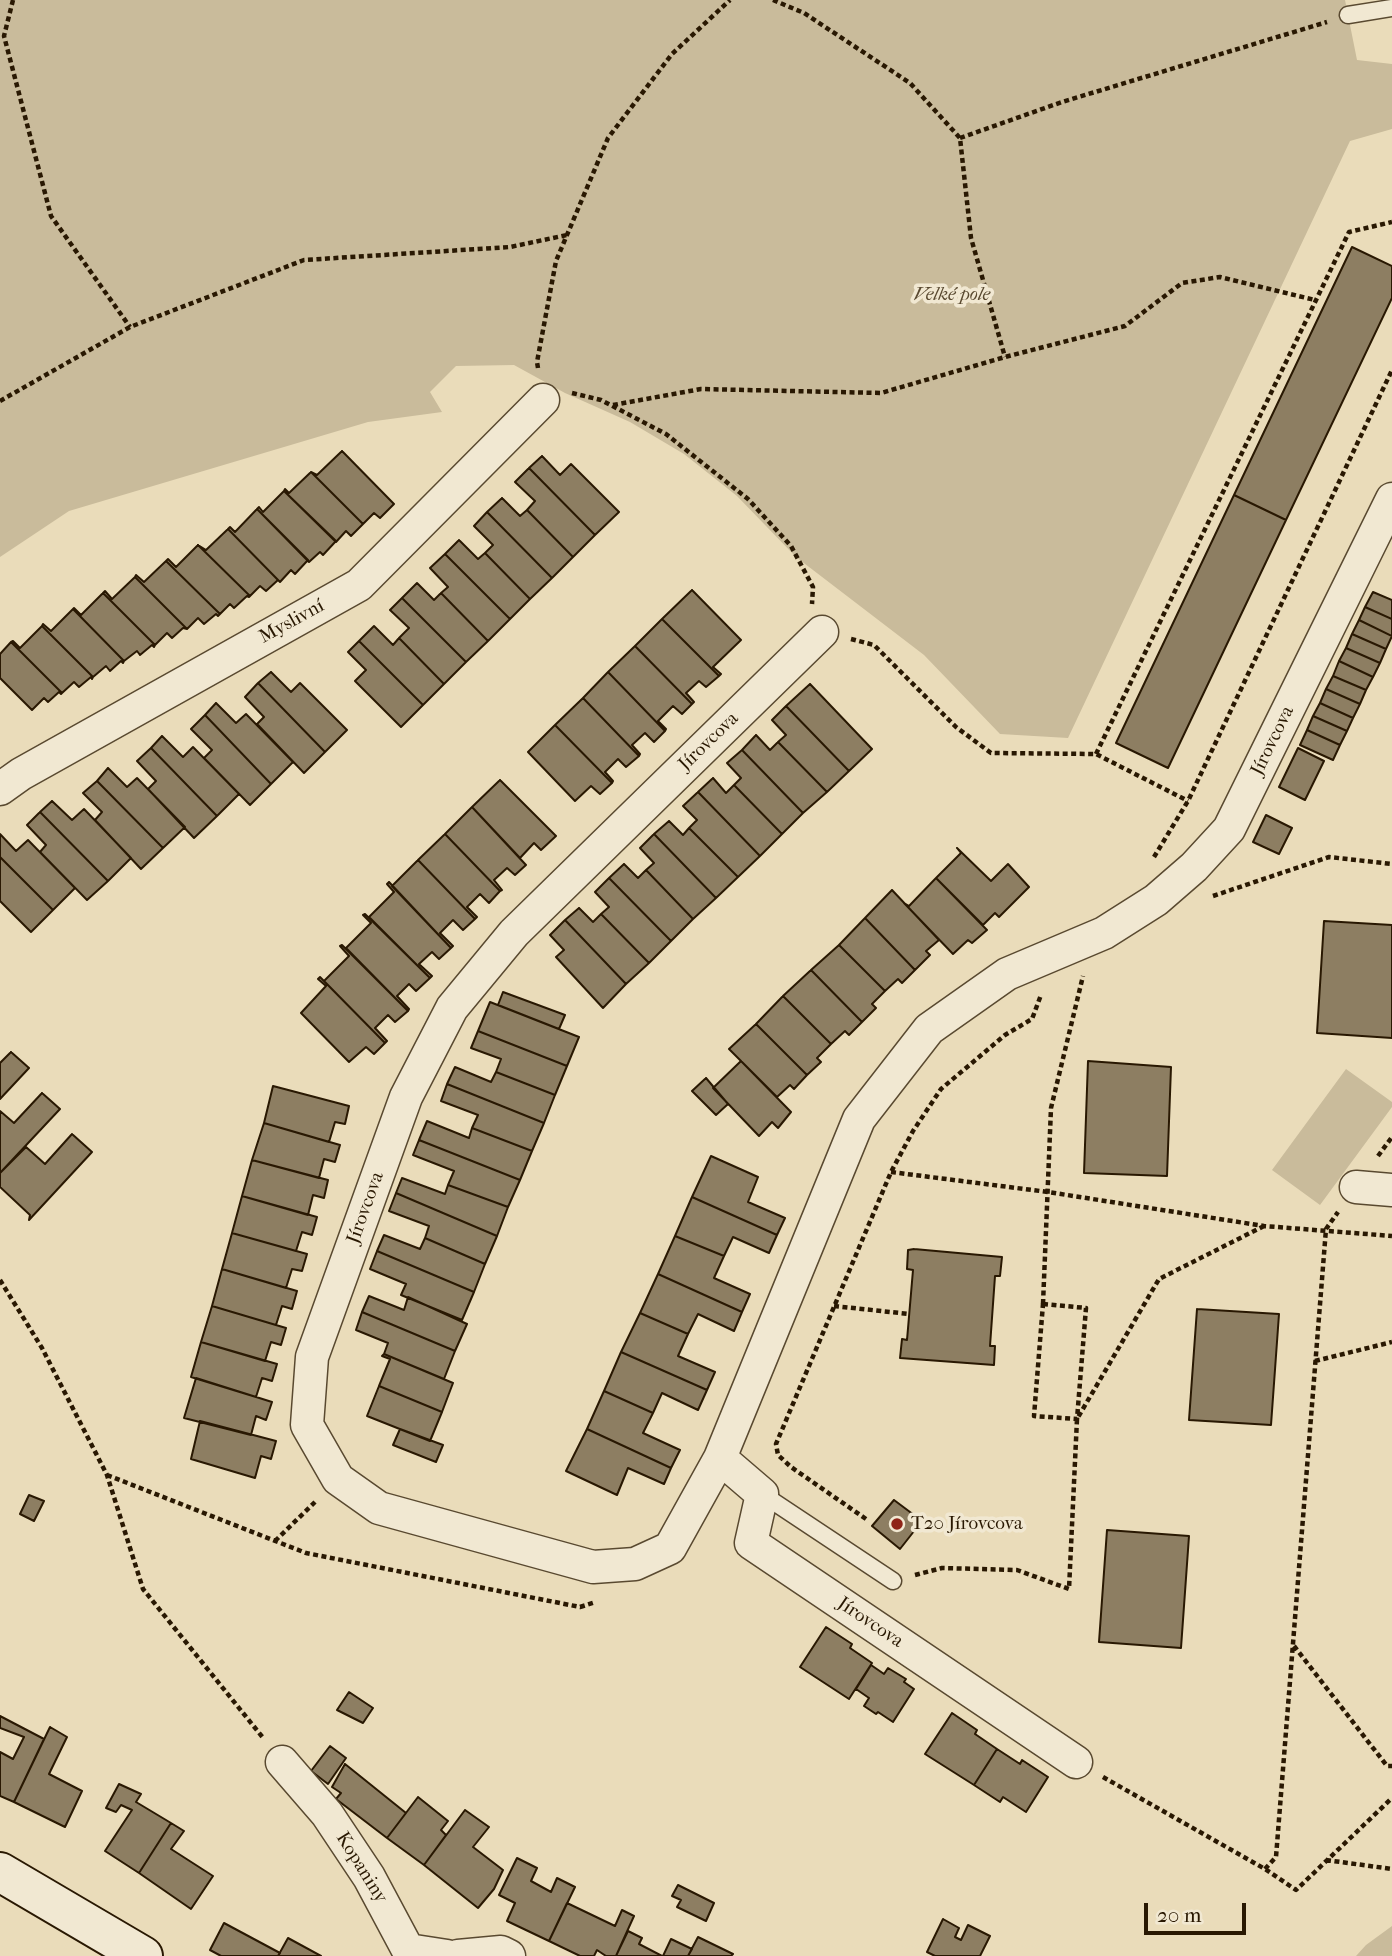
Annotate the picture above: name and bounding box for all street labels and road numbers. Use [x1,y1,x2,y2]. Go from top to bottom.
street label: Myslivní [256,595,328,649]
street label: Jírovcova [1246,702,1300,780]
street label: Jírovcova [674,708,744,776]
street label: Jírovcova [343,1169,389,1247]
street label: Jírovcova [833,1593,907,1653]
street label: Kopaniny [330,1828,392,1908]

